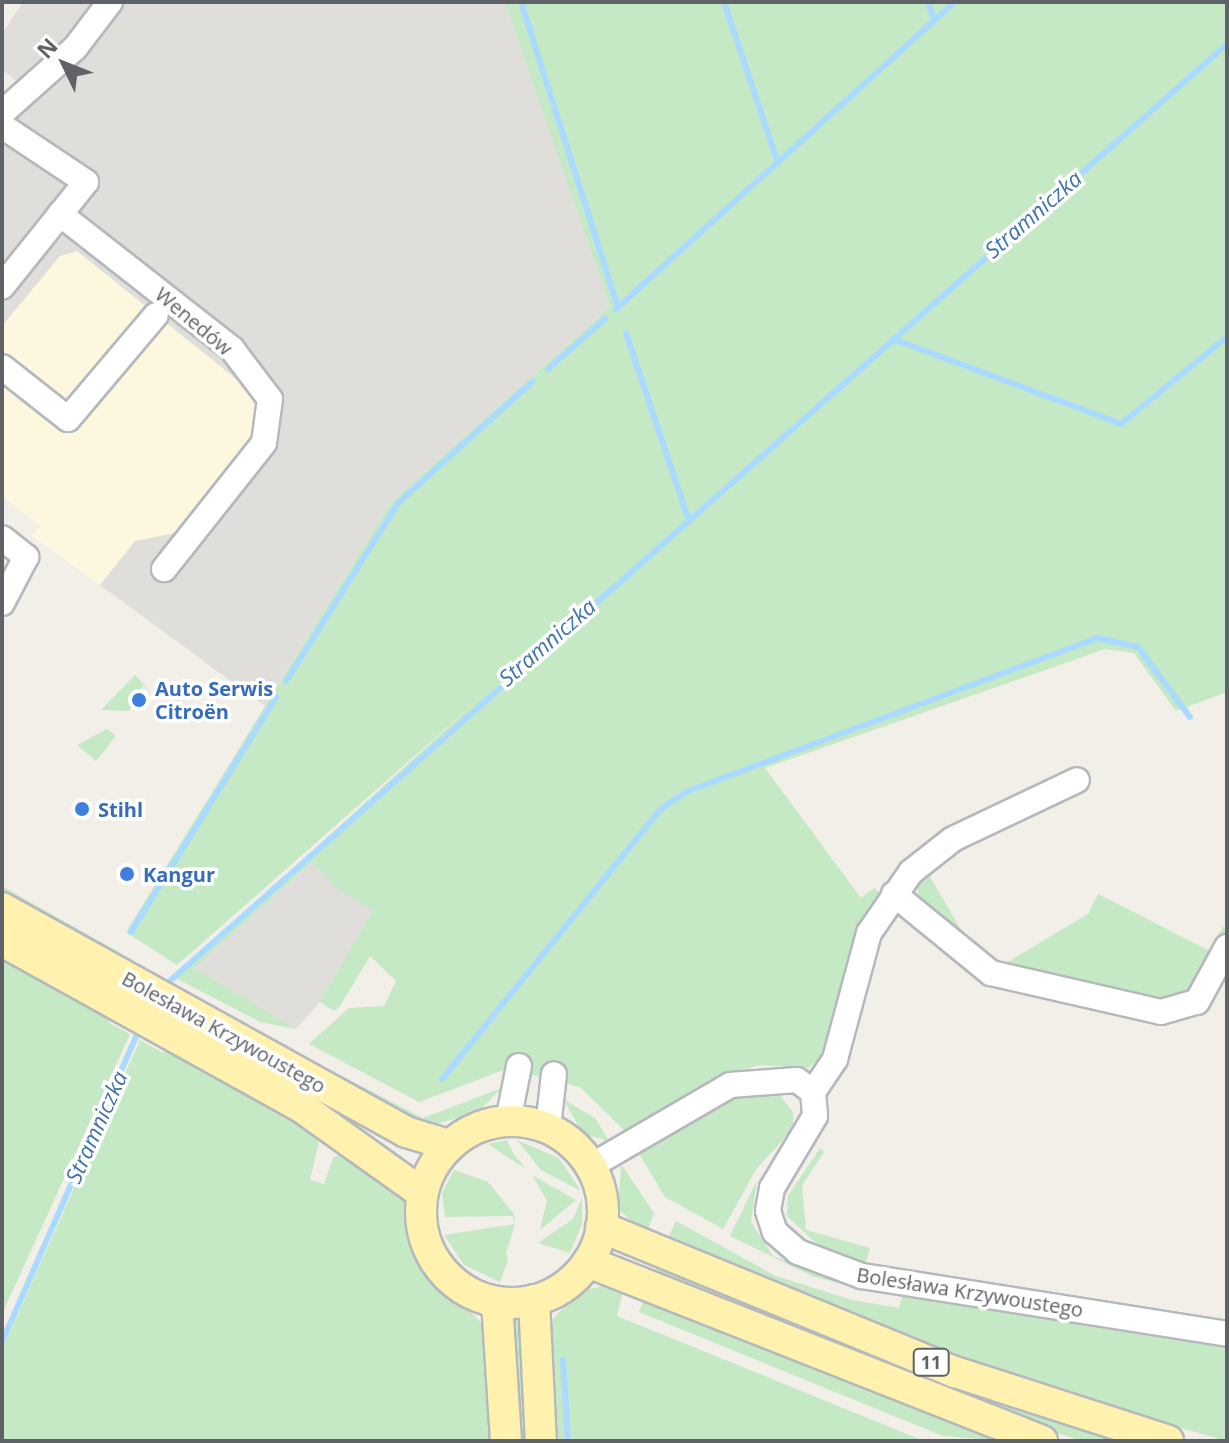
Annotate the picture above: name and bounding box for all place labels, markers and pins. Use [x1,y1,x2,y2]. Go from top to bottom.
place label: Auto Serwis Citroën [155,676,273,723]
marker: Auto Serwis Citroën [130,691,148,709]
place label: Stihl [98,797,143,821]
marker: Stihl [73,800,91,818]
place label: Kangur [143,862,215,886]
marker: Kangur [118,865,136,883]

